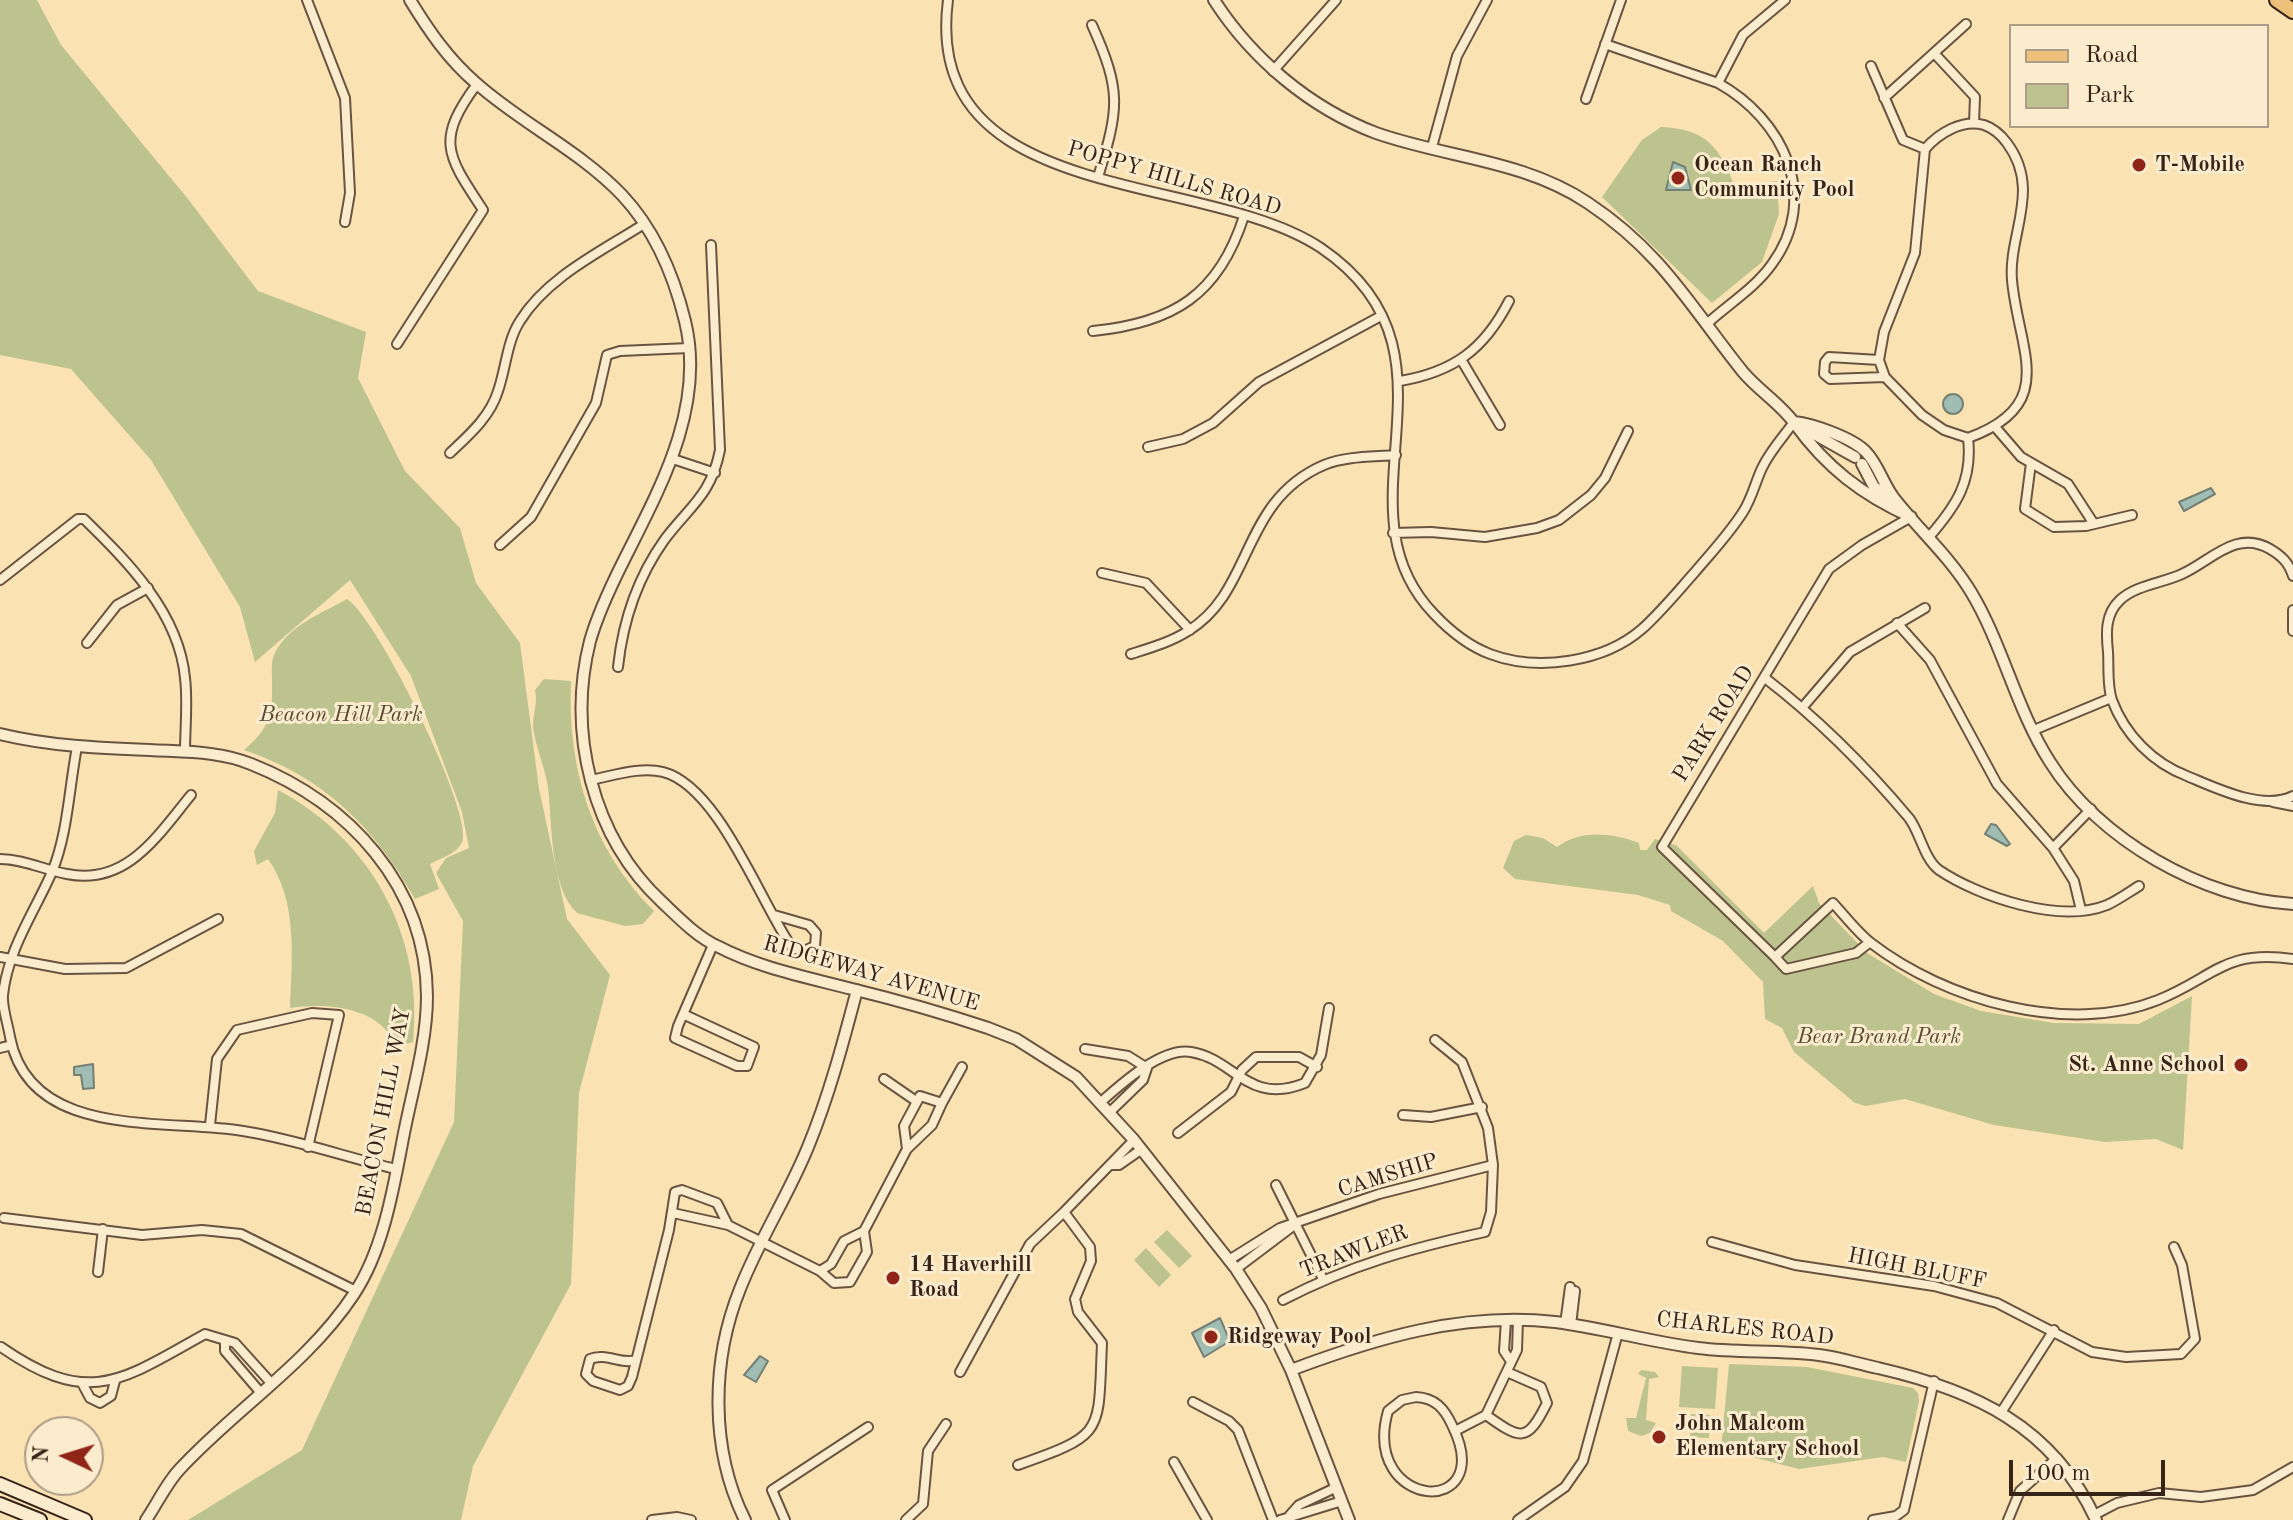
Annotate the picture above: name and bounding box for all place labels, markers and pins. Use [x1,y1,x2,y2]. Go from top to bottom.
place label: Ocean Ranch Community Pool [1694,152,1855,204]
place label: T-Mobile [2155,152,2245,178]
marker: T-Mobile [2130,156,2148,174]
marker: Ocean Ranch Community Pool [1669,169,1687,187]
place label: St. Anne School [2068,1052,2225,1078]
marker: St. Anne School [2232,1056,2250,1074]
place label: 14 Haverhill Road [909,1252,1032,1304]
marker: 14 Haverhill Road [884,1269,902,1287]
place label: Ridgeway Pool [1227,1324,1372,1350]
marker: Ridgeway Pool [1202,1328,1220,1346]
place label: John Malcom Elementary School [1675,1411,1859,1462]
marker: John Malcom Elementary School [1650,1428,1668,1446]

